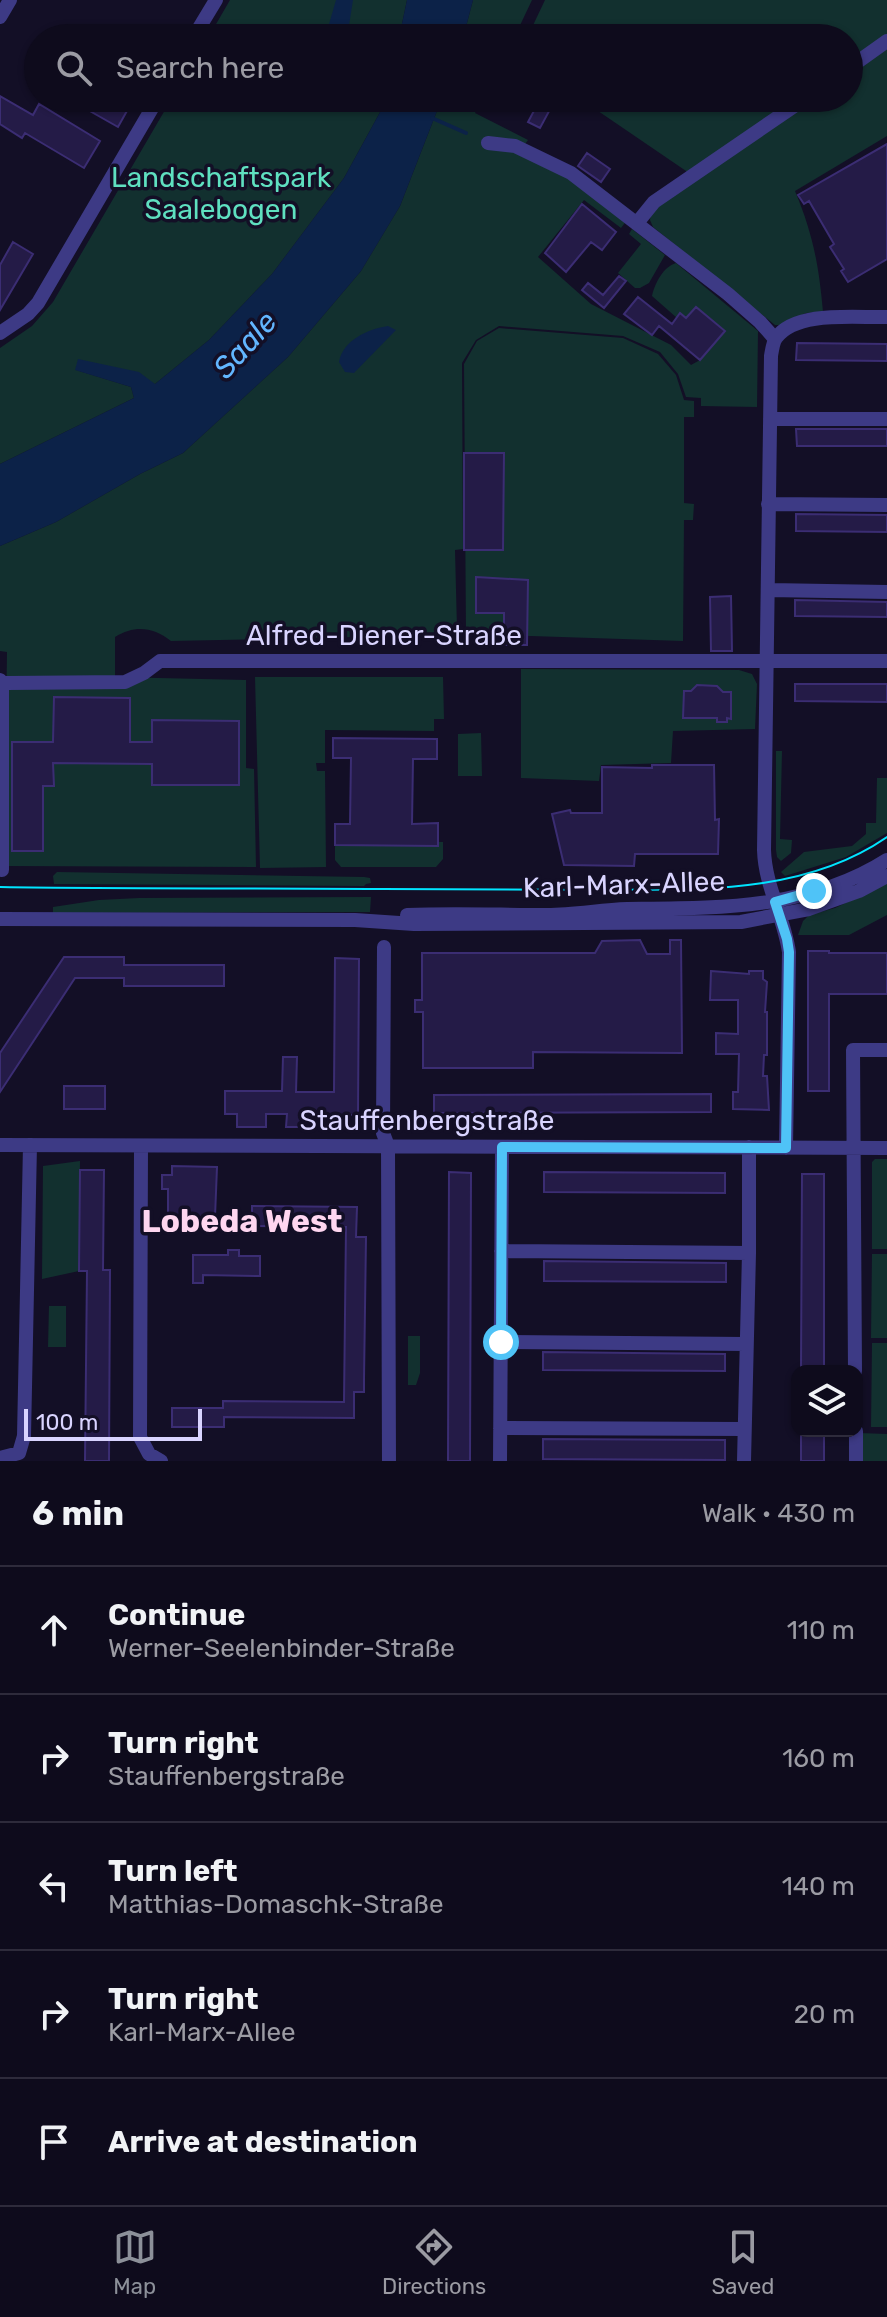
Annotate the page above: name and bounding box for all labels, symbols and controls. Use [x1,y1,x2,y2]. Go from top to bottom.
search box [24,24,863,112]
icon: search [52,46,96,90]
text: Search here [116,50,284,86]
park label: Landschaftspark Saalebogen [111,161,332,226]
water label: Saale [206,304,285,386]
street label: Alfred-Diener-Straße [246,619,522,652]
street label: Karl-Marx-Allee [522,864,726,905]
route end [796,873,832,909]
street label: Stauffenbergstraße [299,1104,555,1137]
district label: Lobeda West [142,1202,343,1240]
route start [483,1324,519,1360]
map controls [791,1365,863,1437]
button: layers [791,1365,863,1437]
scale bar [24,1405,202,1441]
text: 100 m [36,1409,98,1436]
text: 6 min [32,1493,124,1534]
text: Walk · 430 m [702,1498,855,1529]
text: Continue [108,1597,245,1633]
icon: ahead [32,1608,76,1652]
text: 110 m [787,1615,855,1646]
text: Werner-Seelenbinder-Straße [108,1633,455,1664]
text: Turn right [108,1725,259,1761]
icon: right [32,1736,76,1780]
text: 160 m [782,1743,855,1774]
text: Stauffenbergstraße [108,1761,345,1792]
text: Turn left [108,1853,238,1889]
icon: left [32,1864,76,1908]
text: 140 m [782,1871,855,1902]
text: Matthias-Domaschk-Straße [108,1889,444,1920]
text: Turn right [108,1981,259,2017]
icon: right [32,1992,76,2036]
text: 20 m [794,1999,855,2030]
text: Karl-Marx-Allee [108,2017,296,2048]
icon: arrive [32,2120,76,2164]
text: Arrive at destination [108,2124,418,2160]
tab: Map [113,2225,157,2300]
tab: Directions [382,2225,486,2300]
tab: Saved [712,2225,774,2300]

